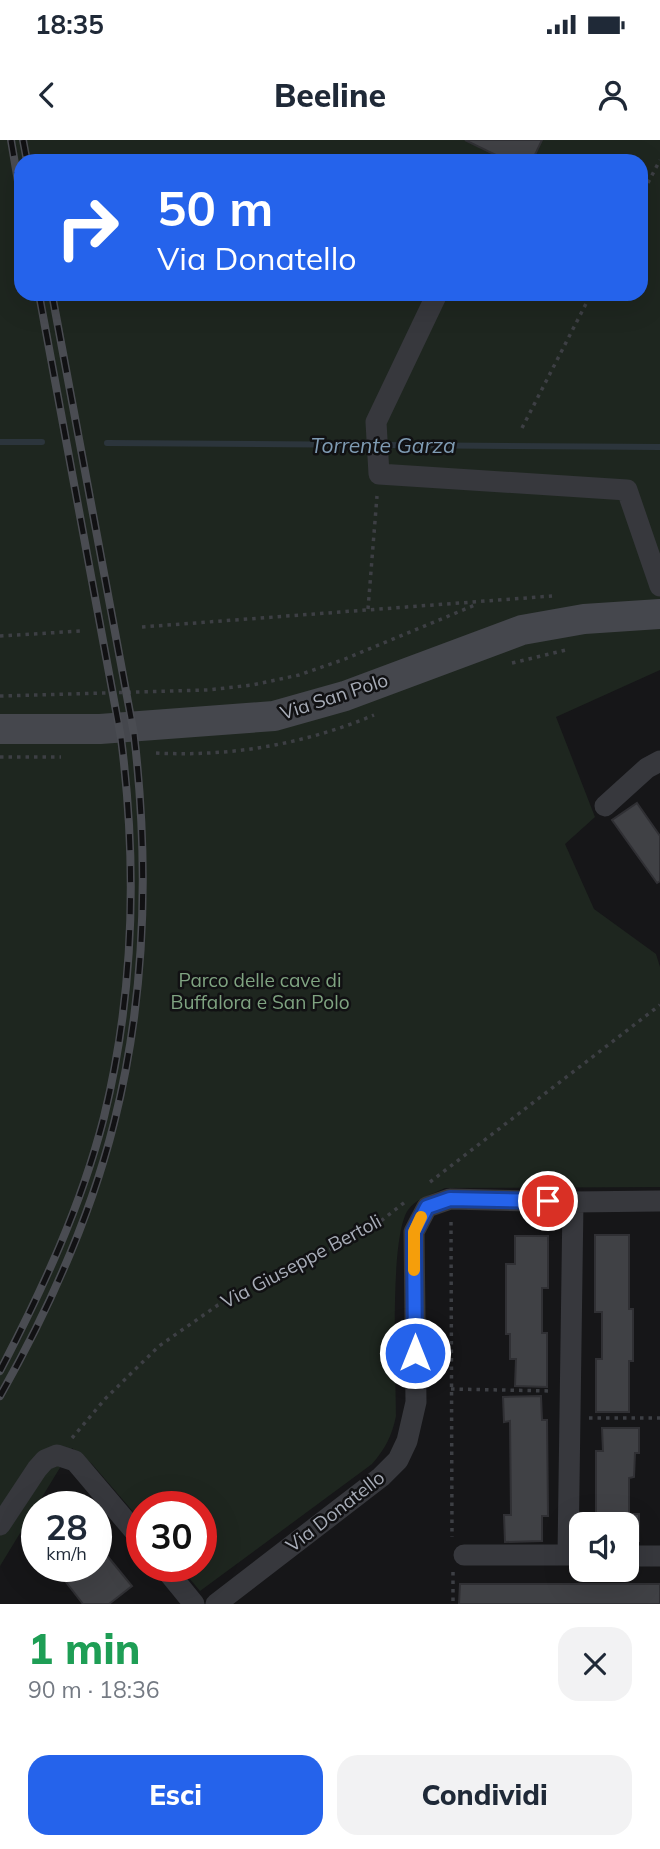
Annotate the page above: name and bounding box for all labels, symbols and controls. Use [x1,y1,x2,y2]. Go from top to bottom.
text: 18:35 [35,8,104,41]
text: Beeline [274,75,386,115]
icon: back [28,76,66,114]
icon: person [594,76,632,114]
text: 50 m [157,177,273,238]
icon: right [42,182,133,273]
text: Via Donatello [157,238,357,278]
water label: Torrente Garza [310,432,456,458]
street label: Via San Polo [277,667,391,725]
park label: Parco delle cave di Buffalora e San Polo [170,968,350,1014]
pin [518,1171,578,1231]
icon: arrive [529,1182,567,1220]
street label: Via Giuseppe Bertoli [217,1209,385,1313]
position arrow [378,1316,452,1390]
street label: Via Donatello [281,1465,389,1557]
speed limit sign: 30 [126,1491,217,1582]
text: 28 [45,1505,88,1549]
map controls [569,1512,639,1582]
button: sound [569,1512,639,1582]
text: km/h [46,1542,87,1565]
text: 1 min [28,1622,141,1675]
button: close [558,1627,632,1701]
text: 90 m · 18:36 [28,1675,160,1704]
button: Esci [28,1755,323,1835]
button: Condividi [337,1755,632,1835]

